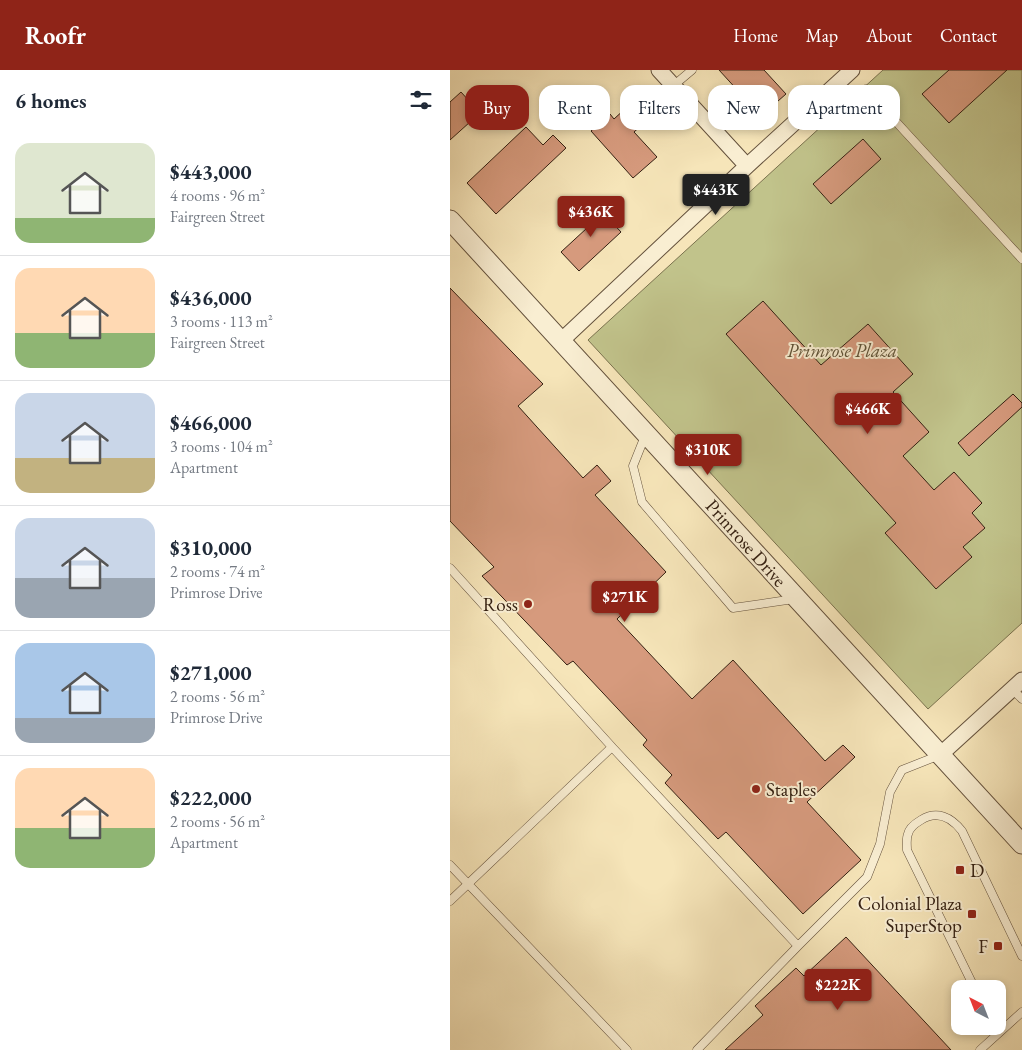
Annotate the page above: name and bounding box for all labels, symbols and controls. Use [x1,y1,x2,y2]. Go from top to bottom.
text: Roofr [25,20,86,51]
text: Home [733,24,778,47]
text: Map [806,24,838,47]
text: About [866,24,912,47]
text: Contact [940,24,997,47]
chip: Buy [465,85,529,130]
chip: Rent [539,85,610,130]
chip: Filters [620,85,698,130]
chip: New [708,85,778,130]
chip: Apartment [788,85,900,130]
icon: filters [407,86,435,114]
text: 6 homes [15,87,87,114]
text: $443,000 [170,158,252,185]
icon: home [55,163,115,223]
pin: $443K [681,174,751,216]
text: $443K [694,179,738,200]
text: 4 rooms · 96 m² [170,185,265,206]
pin: $436K [556,196,626,238]
text: $436K [569,201,613,222]
text: Fairgreen Street [170,206,265,227]
text: $436,000 [170,284,252,311]
icon: home [55,288,115,348]
text: 3 rooms · 113 m² [170,311,273,332]
text: Fairgreen Street [170,332,265,353]
park label: Primrose Plaza [787,338,897,363]
pin: $466K [833,392,903,435]
text: $466K [846,398,890,419]
text: $466,000 [170,409,252,436]
icon: home [55,413,115,473]
pin: $310K [673,434,743,476]
text: 3 rooms · 104 m² [170,436,273,457]
text: $310K [686,439,730,460]
text: Apartment [170,457,238,478]
street label: Primrose Drive [700,494,792,592]
text: $310,000 [170,534,252,561]
icon: home [55,538,115,598]
text: 2 rooms · 74 m² [170,561,265,582]
pin: $271K [590,580,660,623]
text: Primrose Drive [170,582,263,603]
text: $271K [603,586,647,607]
place label: Ross [483,592,518,617]
marker: Ross [522,598,534,610]
text: $271,000 [170,659,252,686]
icon: home [55,663,115,723]
text: 2 rooms · 56 m² [170,686,265,707]
text: Primrose Drive [170,707,263,728]
place label: Staples [766,777,816,802]
marker: Staples [750,783,762,795]
text: $222,000 [170,784,252,811]
icon: home [55,788,115,848]
text: 2 rooms · 56 m² [170,811,265,832]
text: Apartment [170,832,238,853]
place label: D [970,858,984,883]
marker: D [954,864,966,876]
place label: Colonial Plaza SuperStop [858,891,962,938]
marker: Colonial Plaza SuperStop [966,908,978,920]
place label: F [978,934,988,959]
marker: F [992,940,1004,952]
pin: $222K [803,968,873,1011]
text: $222K [816,974,860,995]
north arrow [951,980,1006,1035]
map controls [951,980,1006,1035]

